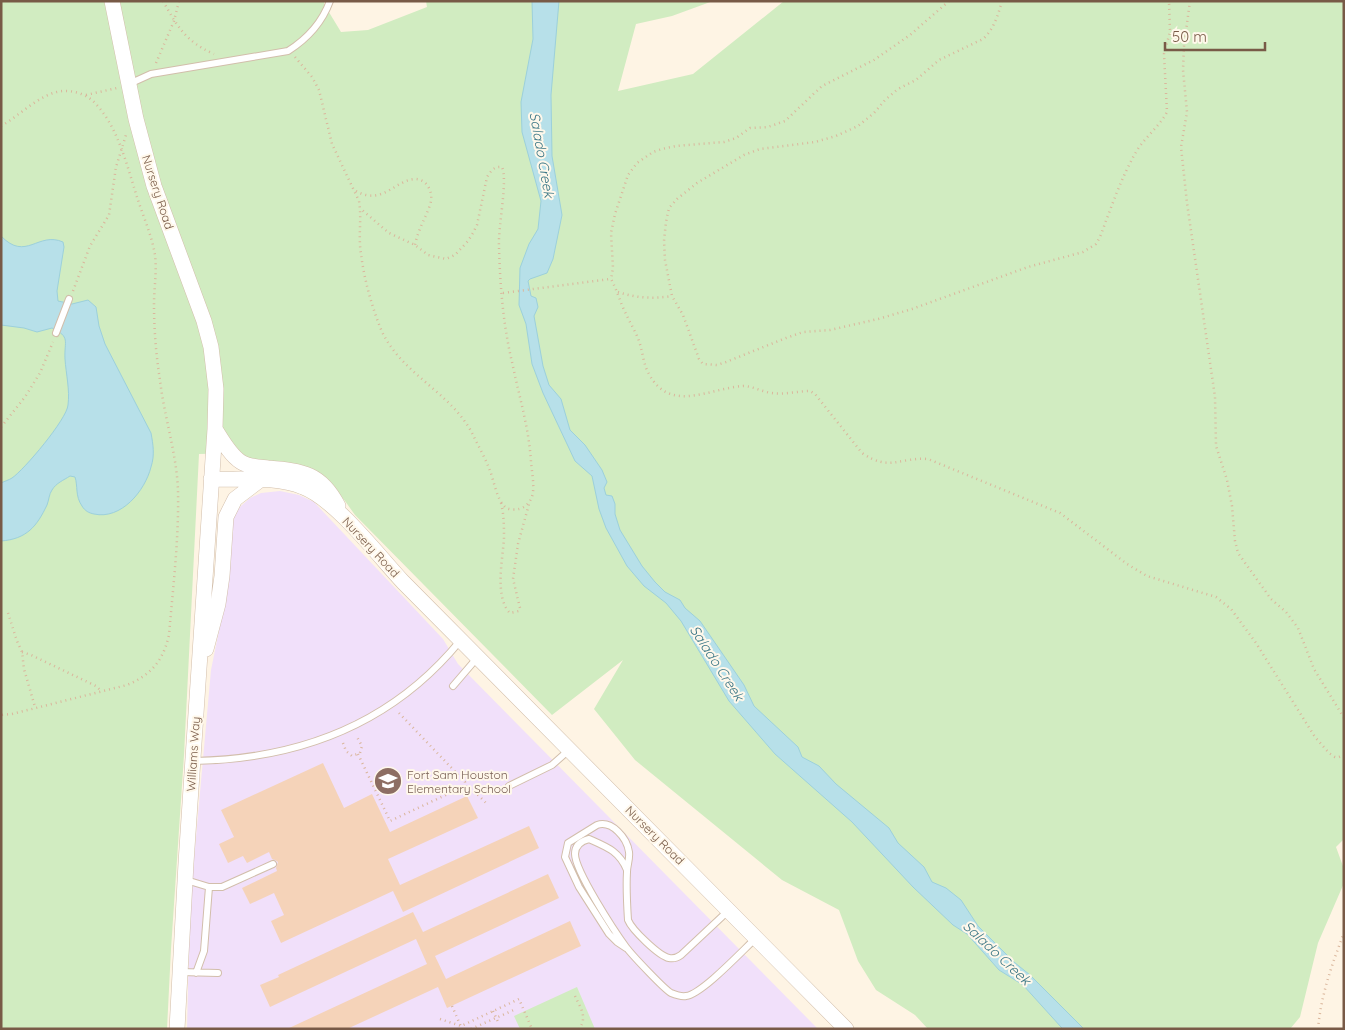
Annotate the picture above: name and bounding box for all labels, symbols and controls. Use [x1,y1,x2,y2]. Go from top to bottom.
scale bar [1165,20,1265,52]
text: 50 m [1172,27,1207,46]
water label: Salado Creek [526,111,559,201]
street label: Nursery Road [139,153,177,231]
street label: Nursery Road [339,514,403,580]
water label: Salado Creek [686,622,749,705]
street label: Williams Way [183,716,203,792]
school or university icon: Fort Sam Houston Elementary School [373,766,403,796]
place label: Fort Sam Houston Elementary School [407,767,511,796]
street label: Nursery Road [622,802,688,868]
water label: Salado Creek [959,917,1036,990]

